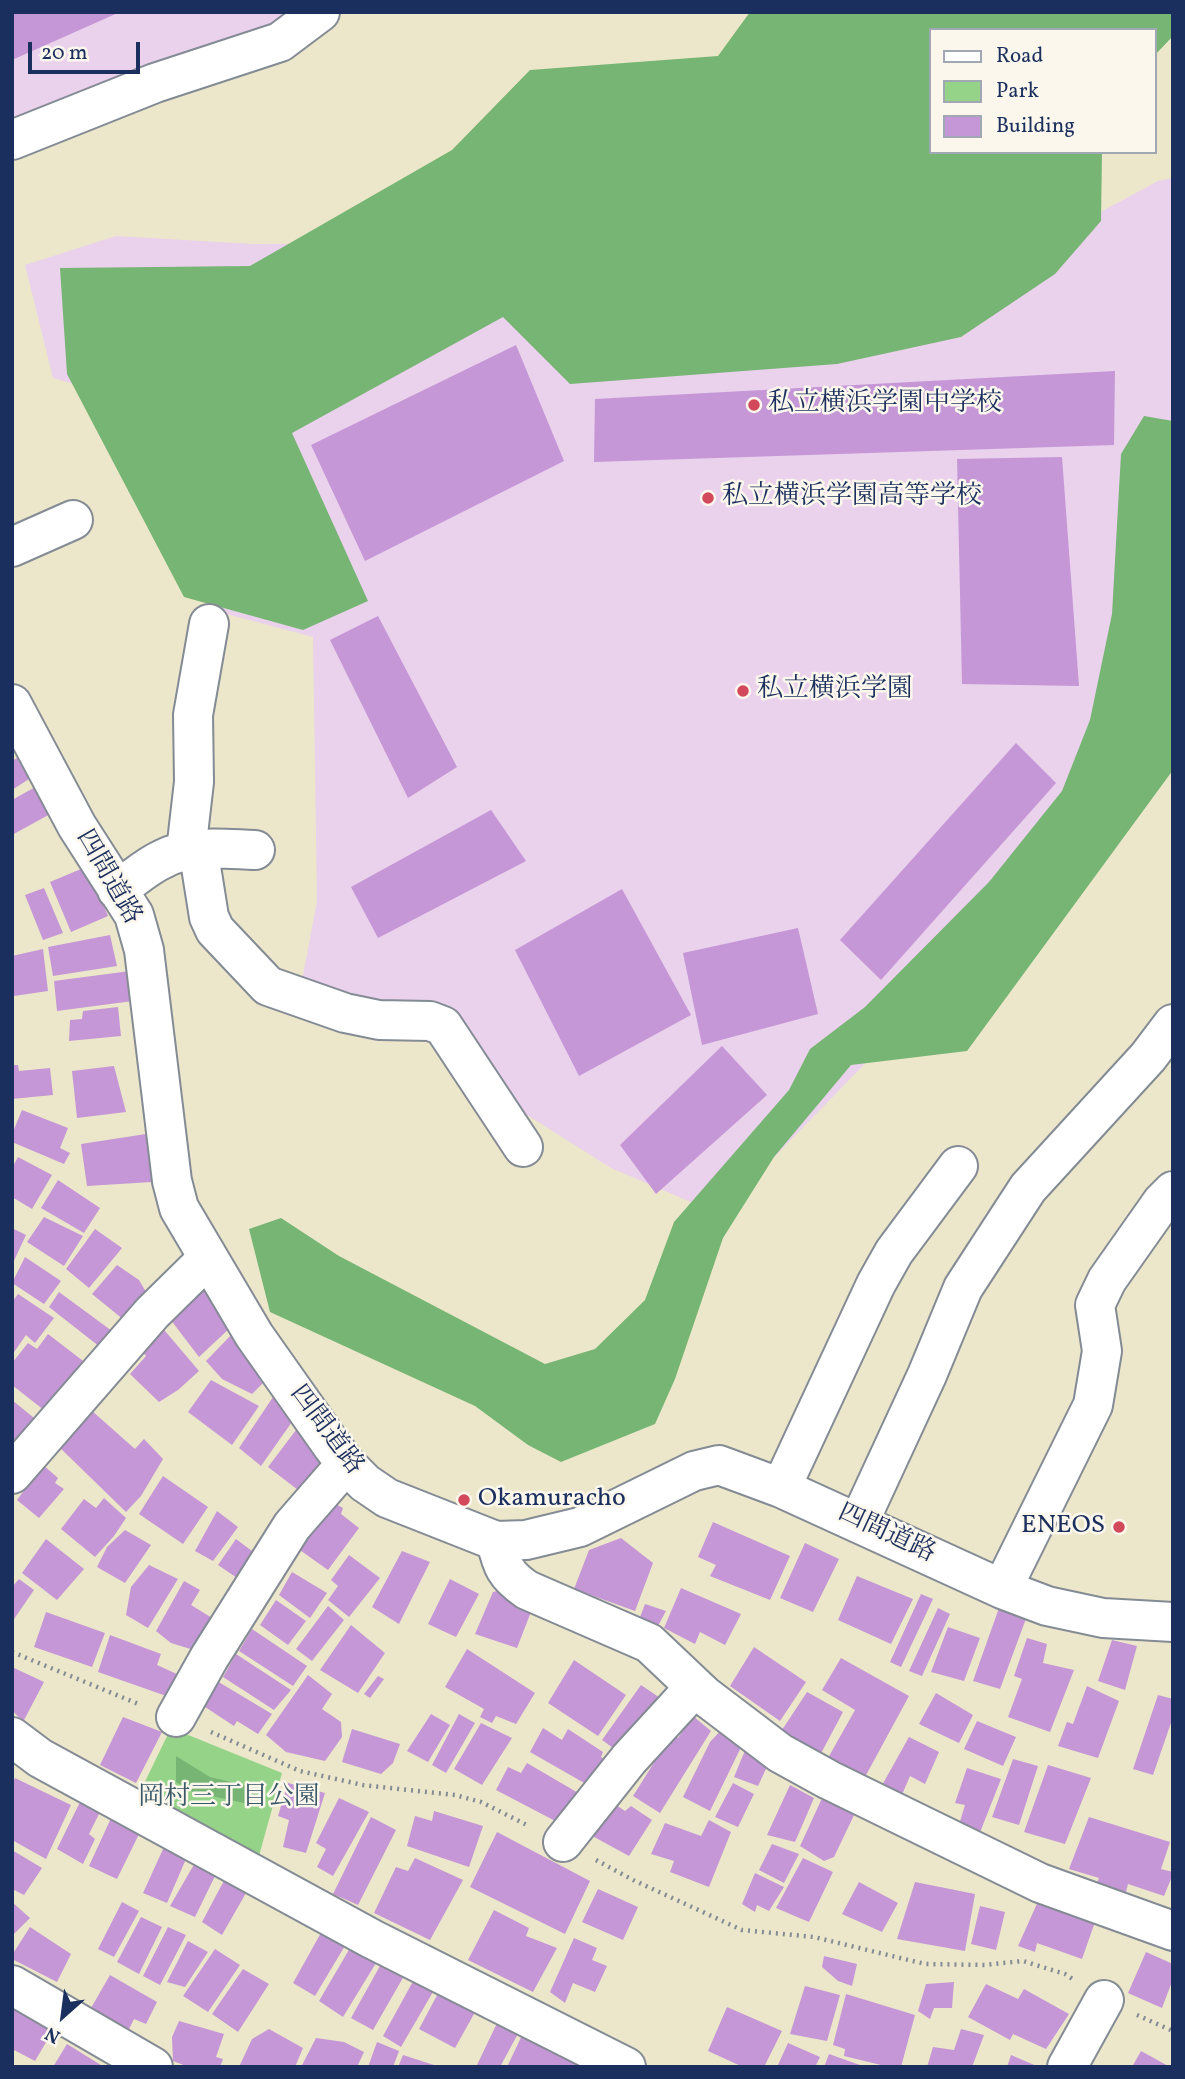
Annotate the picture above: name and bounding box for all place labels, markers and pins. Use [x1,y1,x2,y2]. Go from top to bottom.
place label: 私立横浜学園中学校 [768,389,1002,421]
marker: 私立横浜学園中学校 [746,397,762,413]
place label: 私立横浜学園高等学校 [722,482,982,514]
marker: 私立横浜学園高等学校 [700,490,716,506]
place label: 私立横浜学園 [757,675,913,707]
marker: 私立横浜学園 [735,683,751,699]
place label: Okamuracho [478,1484,626,1516]
marker: Okamuracho [456,1492,472,1508]
place label: ENEOS [1021,1511,1105,1543]
marker: ENEOS [1111,1519,1127,1535]

